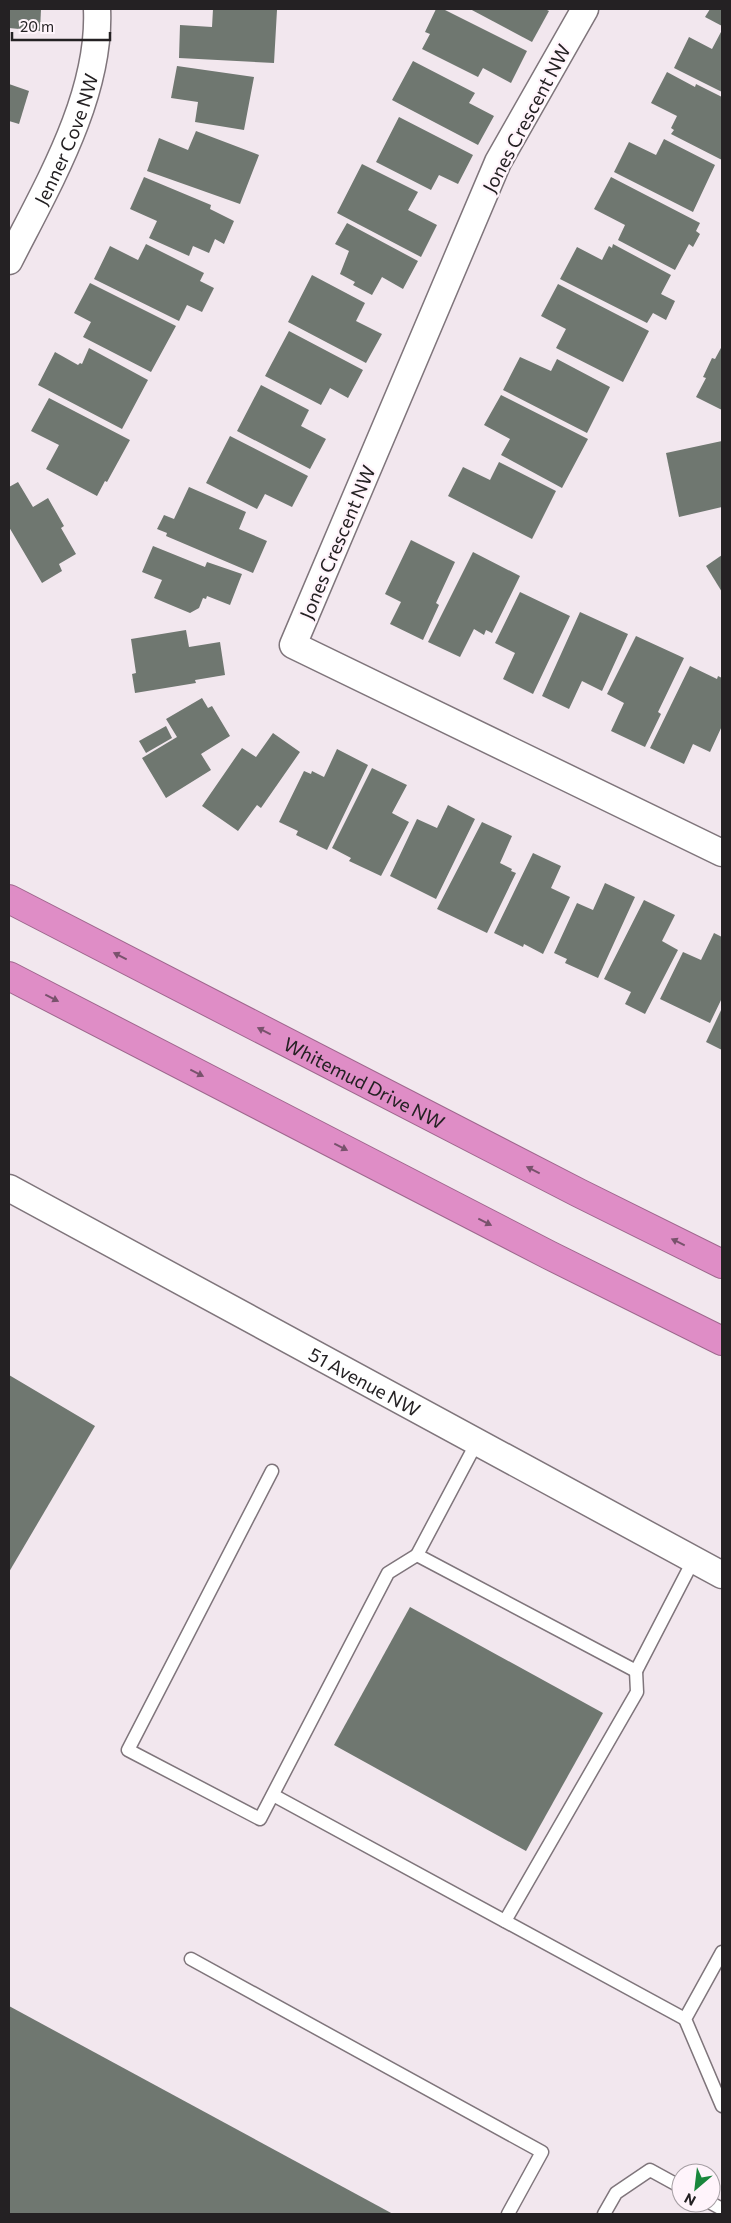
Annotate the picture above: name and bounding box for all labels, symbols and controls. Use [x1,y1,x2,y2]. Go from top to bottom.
scale bar [12,10,110,42]
text: 20 m [20,17,54,35]
street label: Jones Crescent NW [477,40,575,196]
street label: Jenner Cove NW [29,71,102,208]
street label: Jones Crescent NW [294,462,380,622]
one-way arrow [113,952,127,960]
one-way arrow [45,994,59,1002]
one-way arrow [257,1027,272,1035]
street label: Whitemud Drive NW [280,1031,449,1133]
one-way arrow [189,1069,204,1077]
one-way arrow [334,1143,348,1151]
one-way arrow [526,1166,540,1174]
one-way arrow [478,1218,493,1226]
one-way arrow [671,1238,686,1246]
street label: 51 Avenue NW [305,1342,425,1421]
north arrow [671,2163,721,2213]
text: N [681,2190,698,2210]

